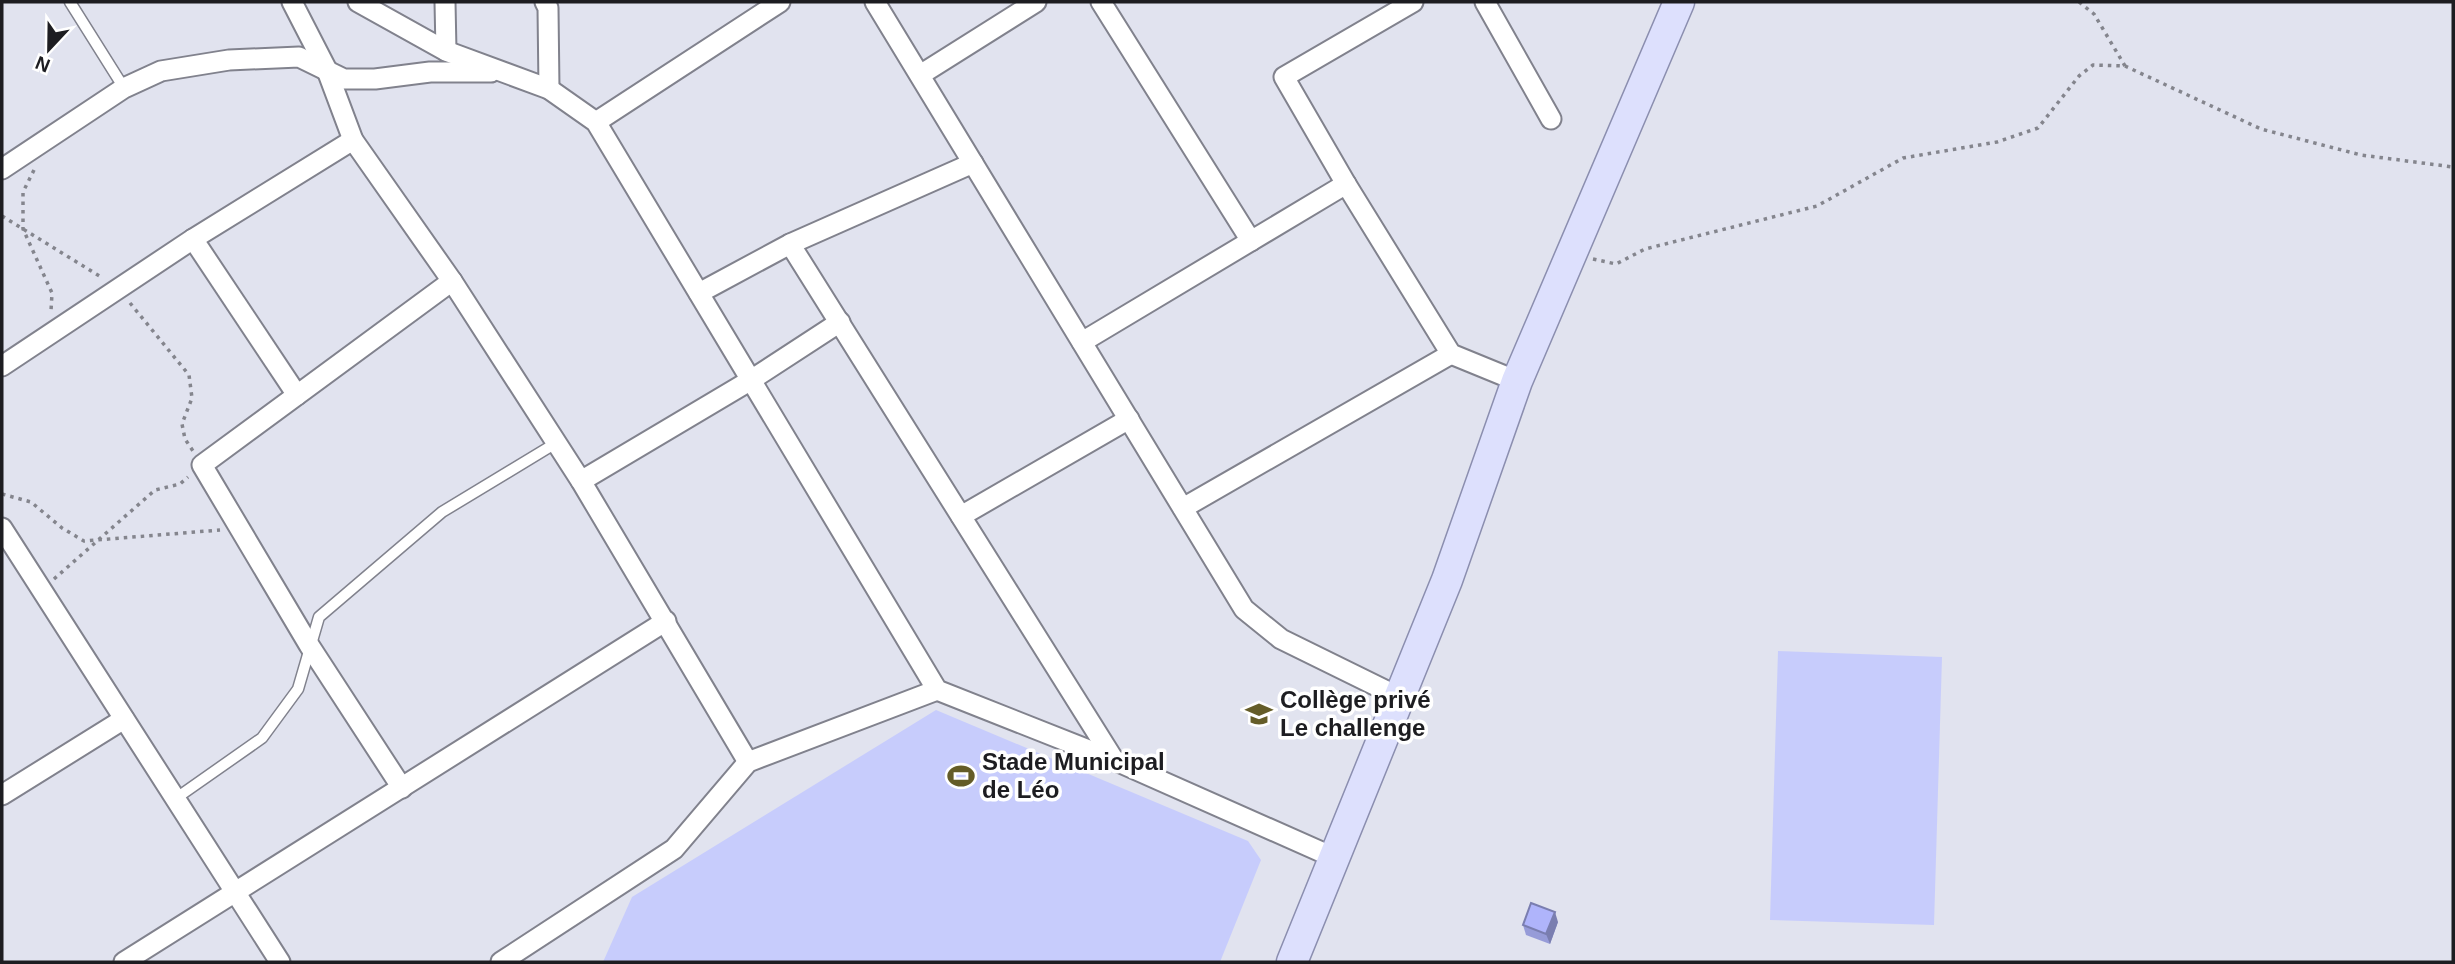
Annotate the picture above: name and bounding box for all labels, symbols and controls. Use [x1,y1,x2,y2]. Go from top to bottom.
north arrow [14,14,84,84]
text: N [33,52,53,77]
place label: Collège privé Le challenge [1280,686,1431,741]
school or university icon: Collège privé Le challenge [1244,699,1274,729]
place label: Stade Municipal de Léo [982,748,1165,803]
sports icon: Stade Municipal de Léo [946,761,976,791]

